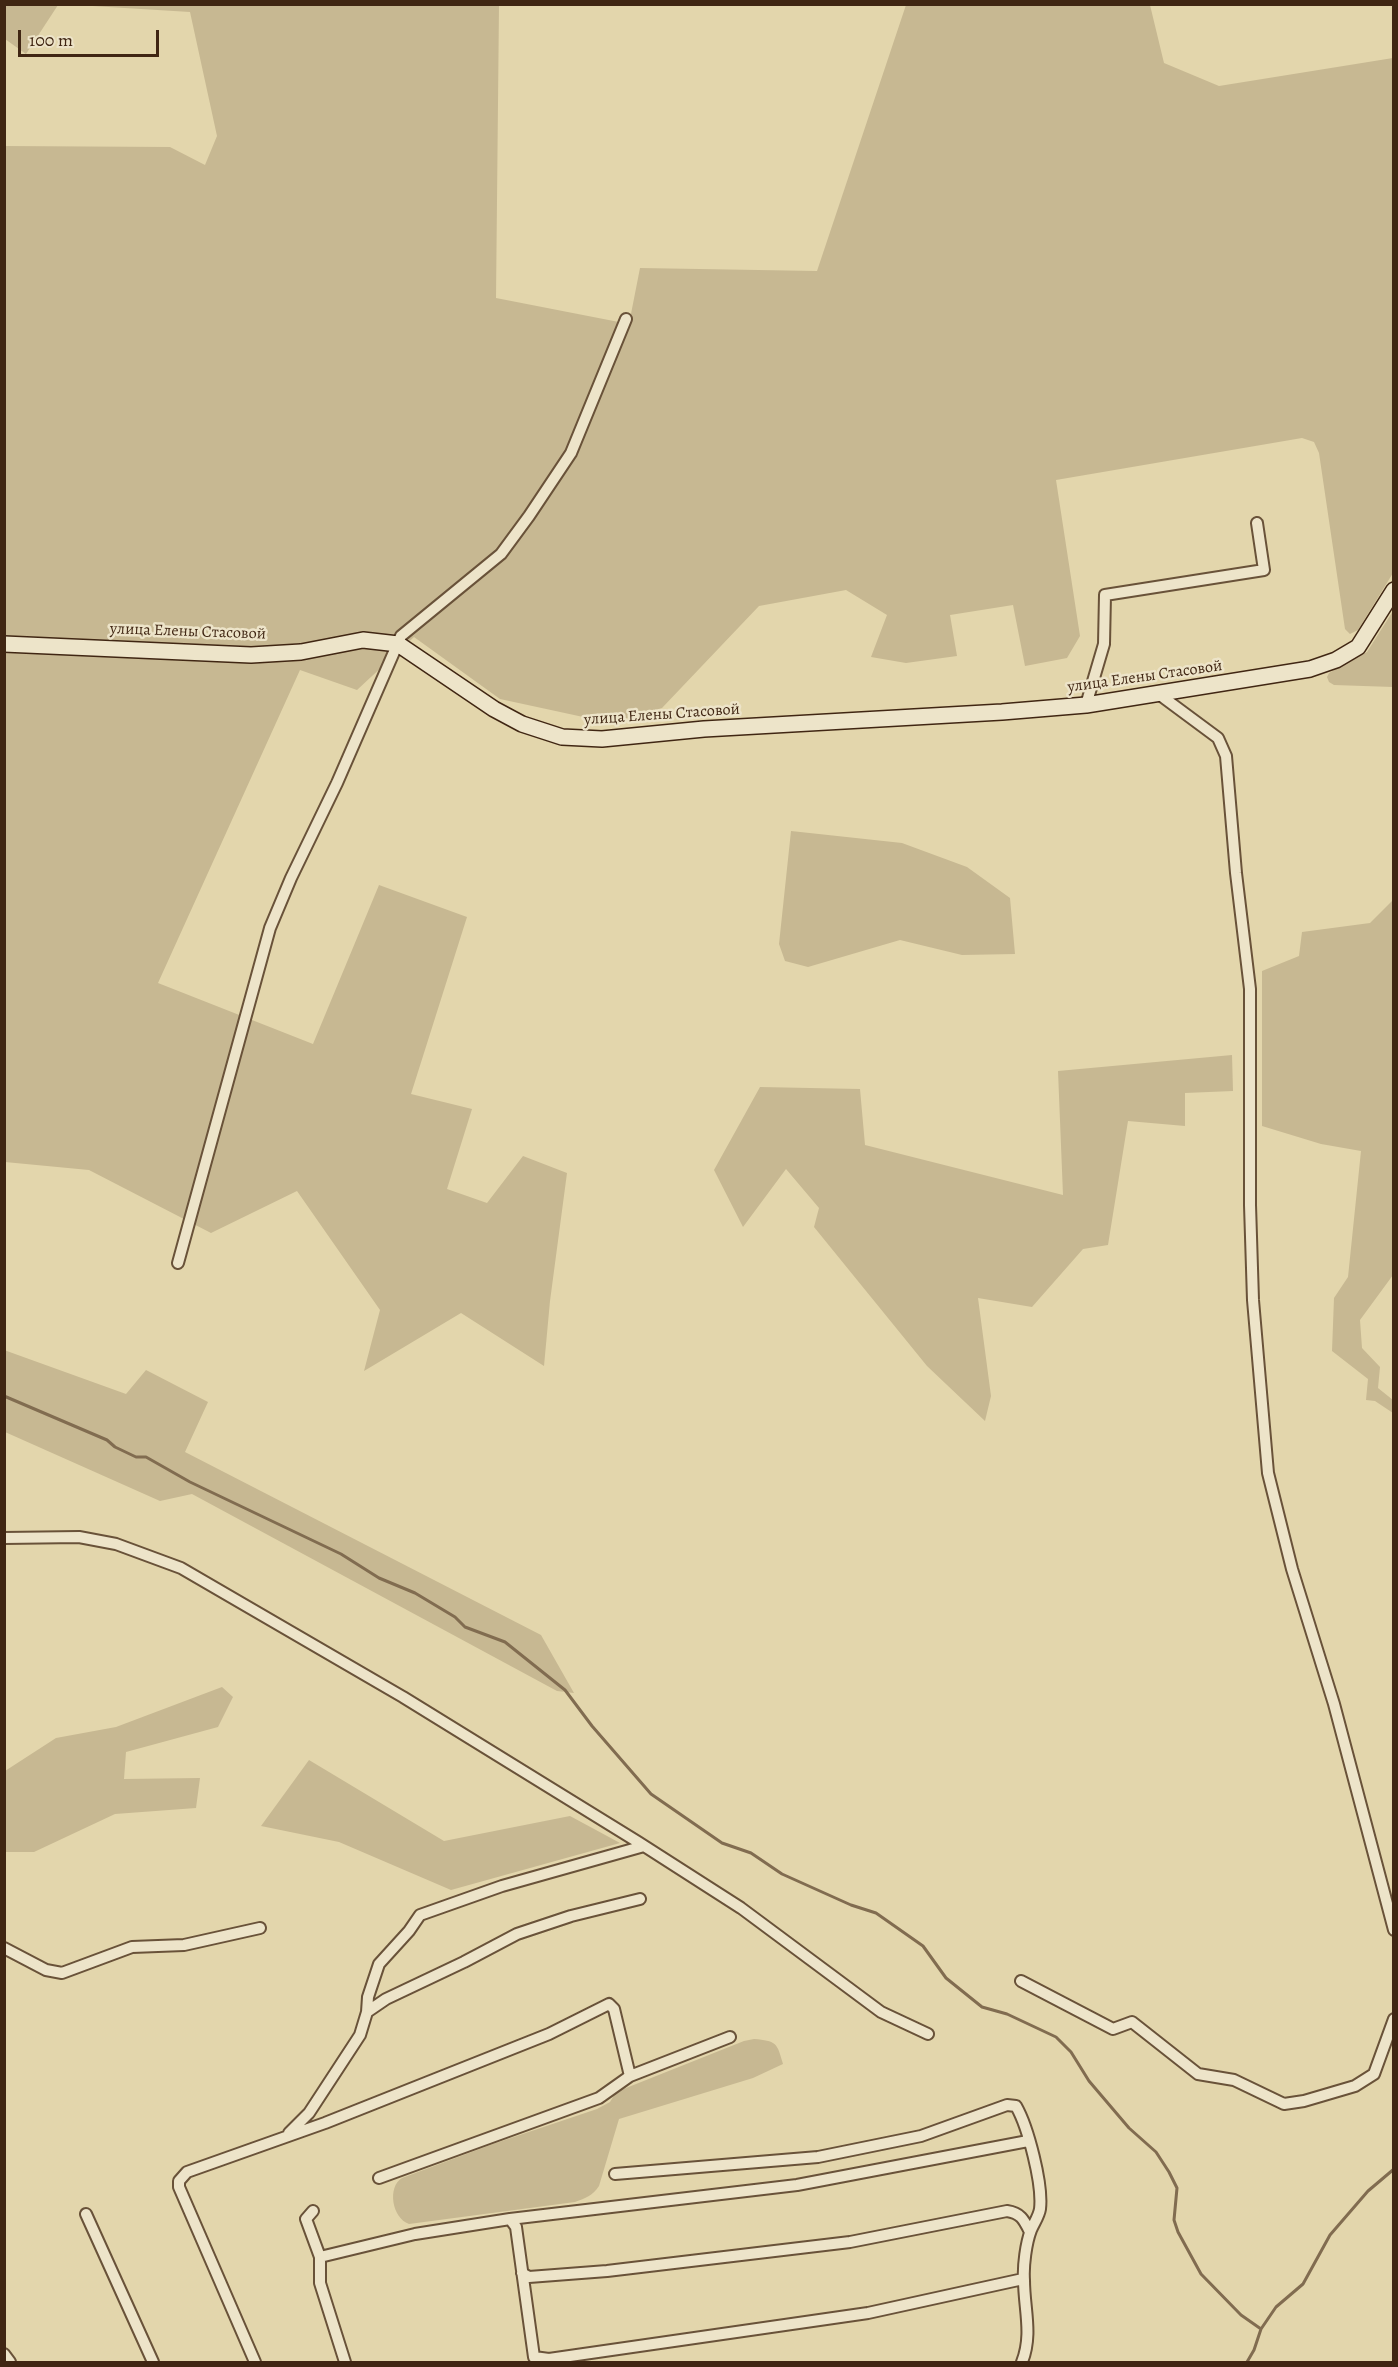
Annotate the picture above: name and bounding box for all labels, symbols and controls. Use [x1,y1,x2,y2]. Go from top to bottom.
scale bar [21,18,162,56]
text: 100 m [29,28,73,52]
street label: улица Елены Стасовой [110,620,266,644]
street label: улица Елены Стасовой [1066,657,1224,697]
street label: улица Елены Стасовой [583,700,741,730]

